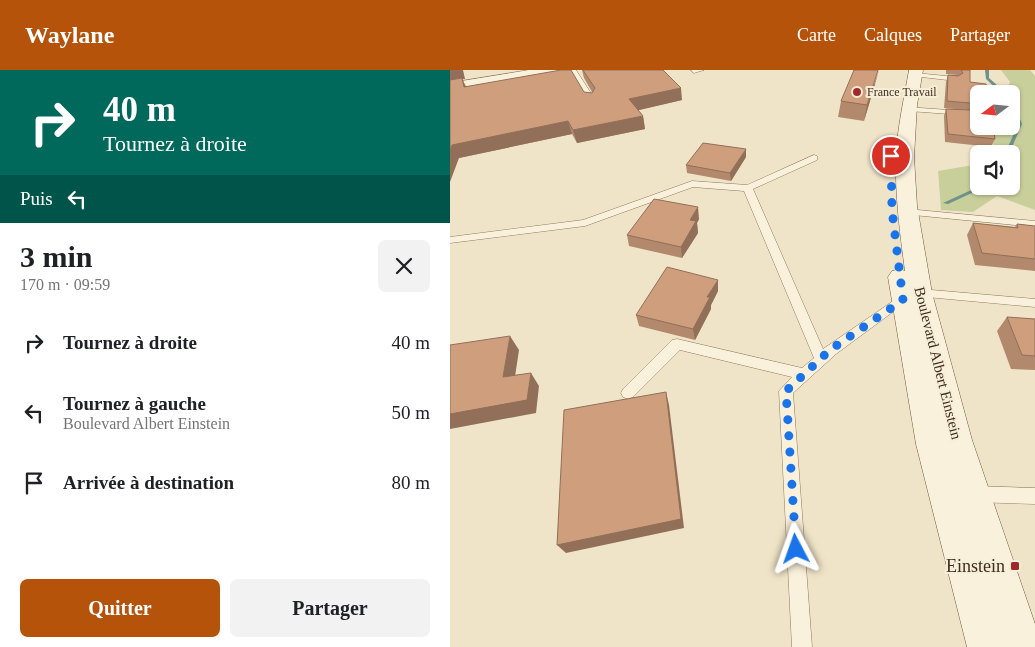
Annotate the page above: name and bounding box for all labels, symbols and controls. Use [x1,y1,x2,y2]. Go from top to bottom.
text: Waylane [25,22,114,48]
text: Carte [797,25,836,45]
text: Calques [864,25,922,45]
text: Partager [950,25,1010,45]
place label: France Travail [867,85,937,99]
north arrow [970,85,1020,135]
map controls [970,85,1020,195]
marker: France Travail [851,86,863,98]
icon: right [20,90,85,155]
text: 40 m [103,90,176,129]
text: Tournez à droite [103,131,247,156]
pin [870,135,912,177]
icon: arrive [877,142,905,170]
button: sound [970,145,1020,195]
icon: left [63,185,91,213]
text: Puis [20,188,53,209]
text: 3 min [20,240,93,273]
button: close [378,240,430,292]
text: 170 m · 09:59 [20,276,110,293]
street label: Boulevard Albert Einstein [911,285,965,441]
icon: right [20,329,48,357]
text: Tournez à droite [63,332,197,353]
text: 40 m [391,332,430,353]
text: Tournez à gauche [63,393,206,414]
icon: left [20,399,48,427]
text: 50 m [391,402,430,423]
text: Boulevard Albert Einstein [63,415,230,432]
icon: arrive [20,469,48,497]
text: Arrivée à destination [63,472,234,493]
text: 80 m [391,472,430,493]
position arrow [769,522,821,574]
place label: Einstein [946,556,1005,576]
marker: Einstein [1009,560,1021,572]
button: Quitter [20,579,220,637]
button: Partager [230,579,430,637]

